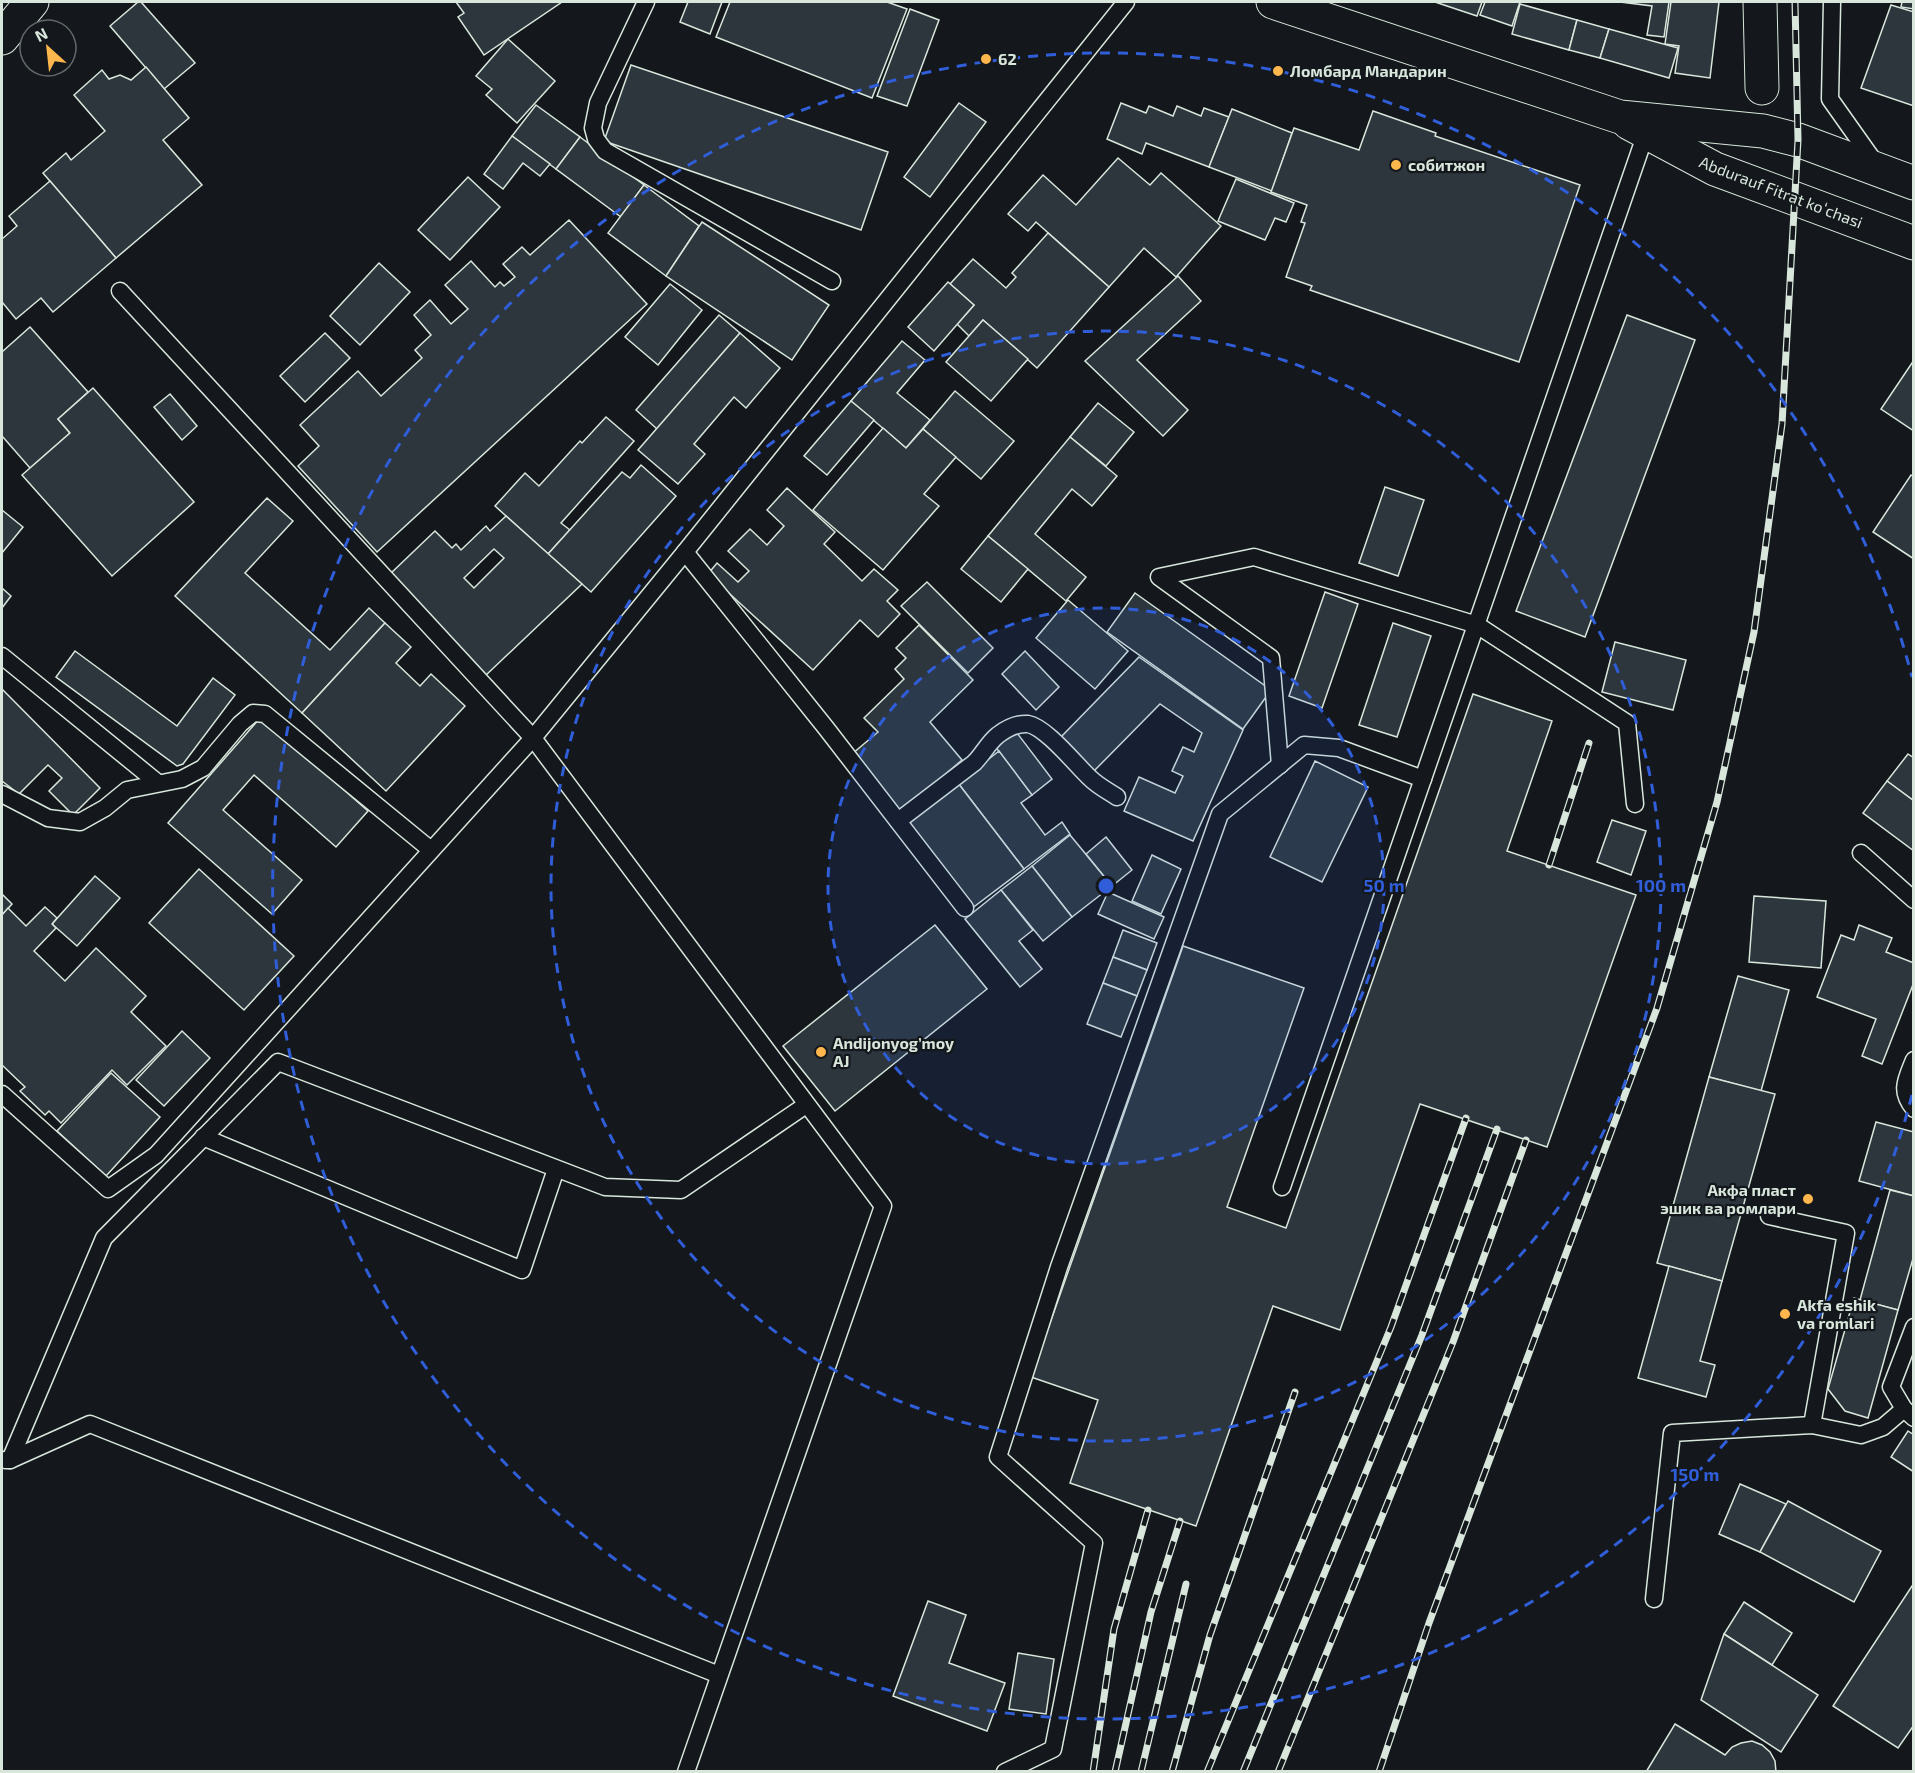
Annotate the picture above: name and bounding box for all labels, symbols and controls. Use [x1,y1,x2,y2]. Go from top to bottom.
north arrow [18,18,78,78]
text: N [31,23,50,45]
place label: 62 [998,49,1017,68]
marker: 62 [979,52,993,66]
place label: Ломбард Мандарин [1290,61,1447,80]
marker: Ломбард Мандарин [1271,64,1285,78]
street label: Abdurauf Fitrat koʻchasi [1697,152,1865,231]
place label: собитжон [1408,155,1485,174]
marker: собитжон [1389,158,1403,172]
text: 50 m [1363,874,1405,896]
text: 100 m [1636,874,1686,896]
centre of rings [1096,876,1116,896]
place label: Andijonyog’moy AJ [833,1033,954,1070]
marker: Andijonyog’moy AJ [814,1045,828,1059]
place label: Акфа пласт эшик ва ромлари [1660,1180,1796,1217]
marker: Акфа пласт эшик ва ромлари [1801,1192,1815,1206]
place label: Akfa eshik va romlari [1797,1295,1876,1332]
marker: Akfa eshik va romlari [1778,1307,1792,1321]
text: 150 m [1671,1463,1719,1485]

